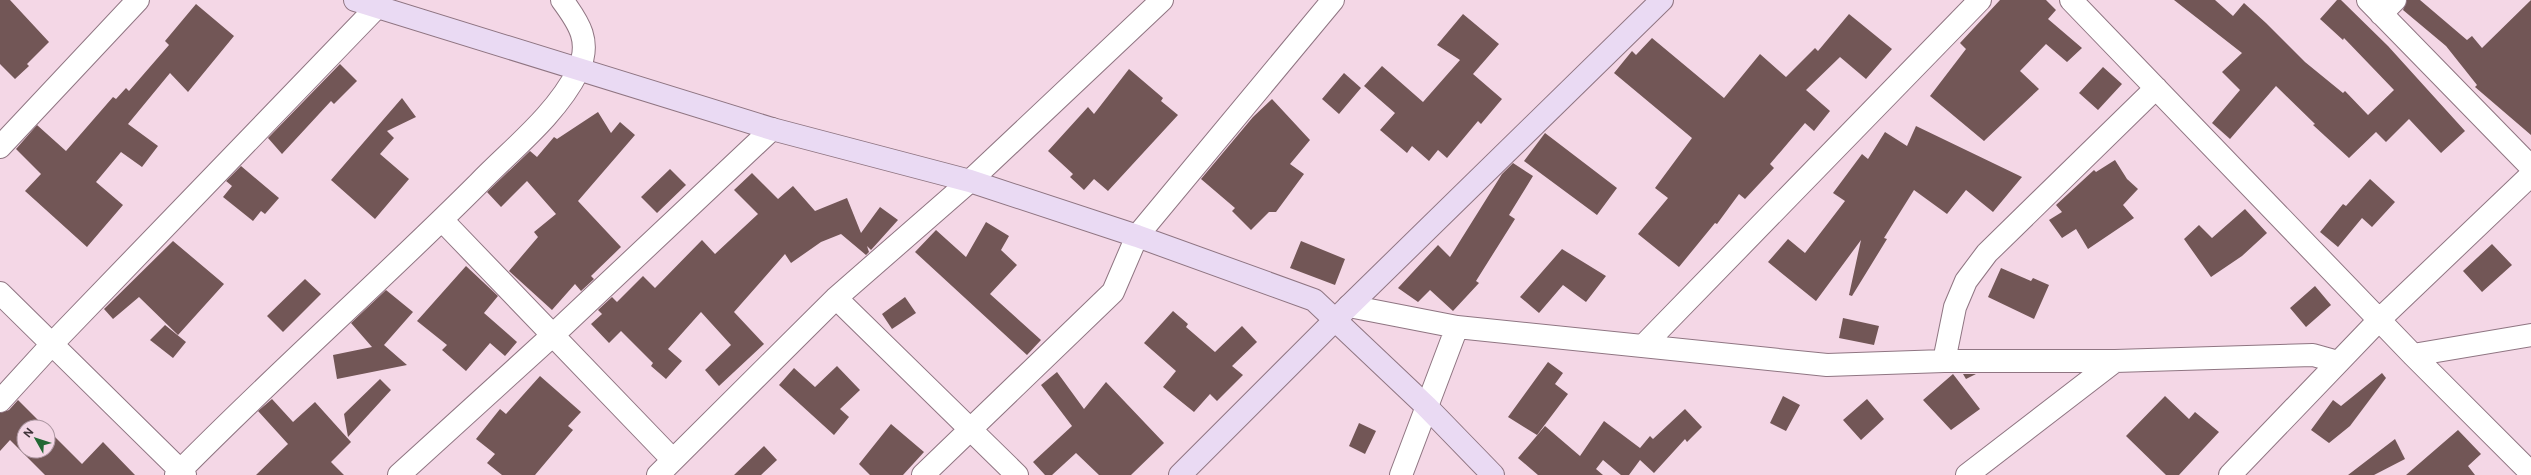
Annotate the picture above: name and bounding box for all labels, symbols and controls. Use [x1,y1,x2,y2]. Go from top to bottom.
north arrow [16,419,56,459]
text: N [21,426,36,440]

